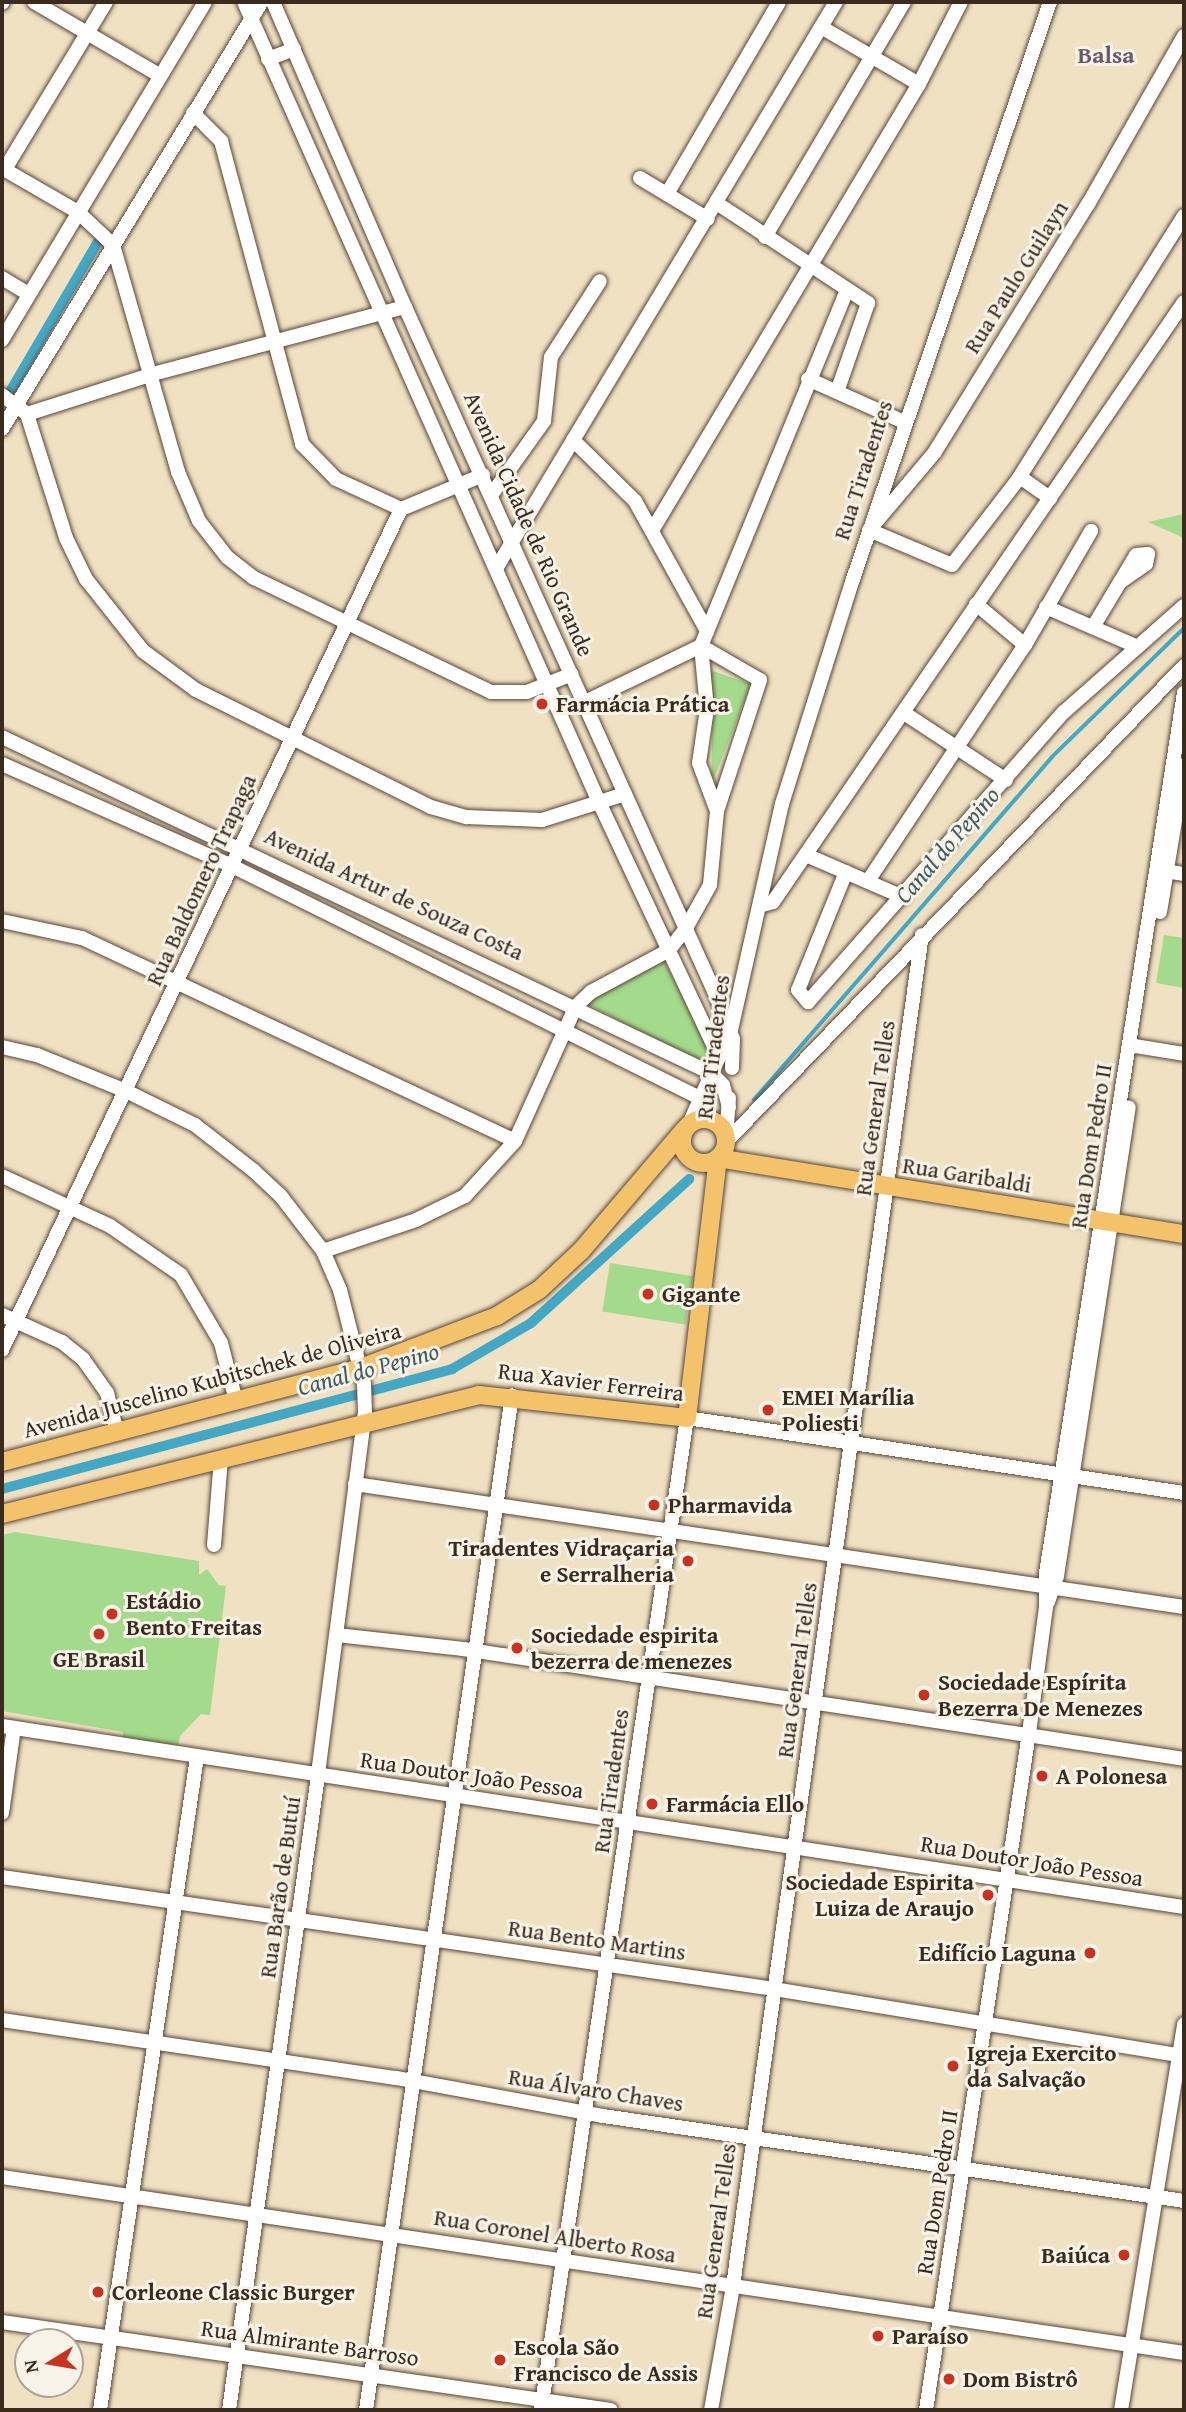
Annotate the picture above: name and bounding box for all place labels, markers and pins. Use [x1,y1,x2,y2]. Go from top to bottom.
place label: Farmácia Prática [556,690,729,718]
marker: Farmácia Prática [534,696,550,712]
place label: Gigante [662,1280,741,1308]
marker: Gigante [640,1286,656,1302]
place label: EMEI Marília Poliesti [782,1383,915,1437]
marker: EMEI Marília Poliesti [760,1402,776,1418]
place label: Pharmavida [668,1491,792,1519]
marker: Pharmavida [646,1497,662,1513]
place label: Tiradentes Vidraçaria e Serralheria [448,1534,674,1588]
marker: Tiradentes Vidraçaria e Serralheria [680,1553,696,1569]
place label: Estádio Bento Freitas [126,1587,262,1641]
marker: Estádio Bento Freitas [104,1606,120,1622]
place label: Sociedade espirita bezerra de menezes [531,1621,732,1675]
marker: GE Brasil [91,1626,107,1642]
marker: Sociedade espirita bezerra de menezes [509,1640,525,1656]
place label: GE Brasil [53,1645,145,1673]
place label: Sociedade Espírita Bezerra De Menezes [938,1668,1143,1722]
marker: Sociedade Espírita Bezerra De Menezes [916,1687,932,1703]
place label: A Polonesa [1056,1762,1167,1790]
marker: A Polonesa [1034,1768,1050,1784]
place label: Farmácia Ello [666,1790,804,1818]
marker: Farmácia Ello [644,1796,660,1812]
place label: Sociedade Espirita Luiza de Araujo [785,1868,974,1922]
marker: Sociedade Espirita Luiza de Araujo [980,1887,996,1903]
place label: Edifício Laguna [919,1939,1076,1967]
marker: Edifício Laguna [1082,1945,1098,1961]
place label: Igreja Exercito da Salvação [967,2039,1116,2093]
marker: Igreja Exercito da Salvação [945,2058,961,2074]
place label: Baiúca [1041,2241,1110,2269]
marker: Baiúca [1116,2247,1132,2263]
place label: Corleone Classic Burger [112,2278,355,2306]
marker: Corleone Classic Burger [90,2284,106,2300]
place label: Paraíso [892,2322,969,2350]
marker: Paraíso [870,2328,886,2344]
place label: Escola São Francisco de Assis [514,2333,698,2387]
marker: Escola São Francisco de Assis [492,2352,508,2368]
place label: Dom Bistrô [963,2365,1078,2393]
marker: Dom Bistrô [941,2371,957,2387]

